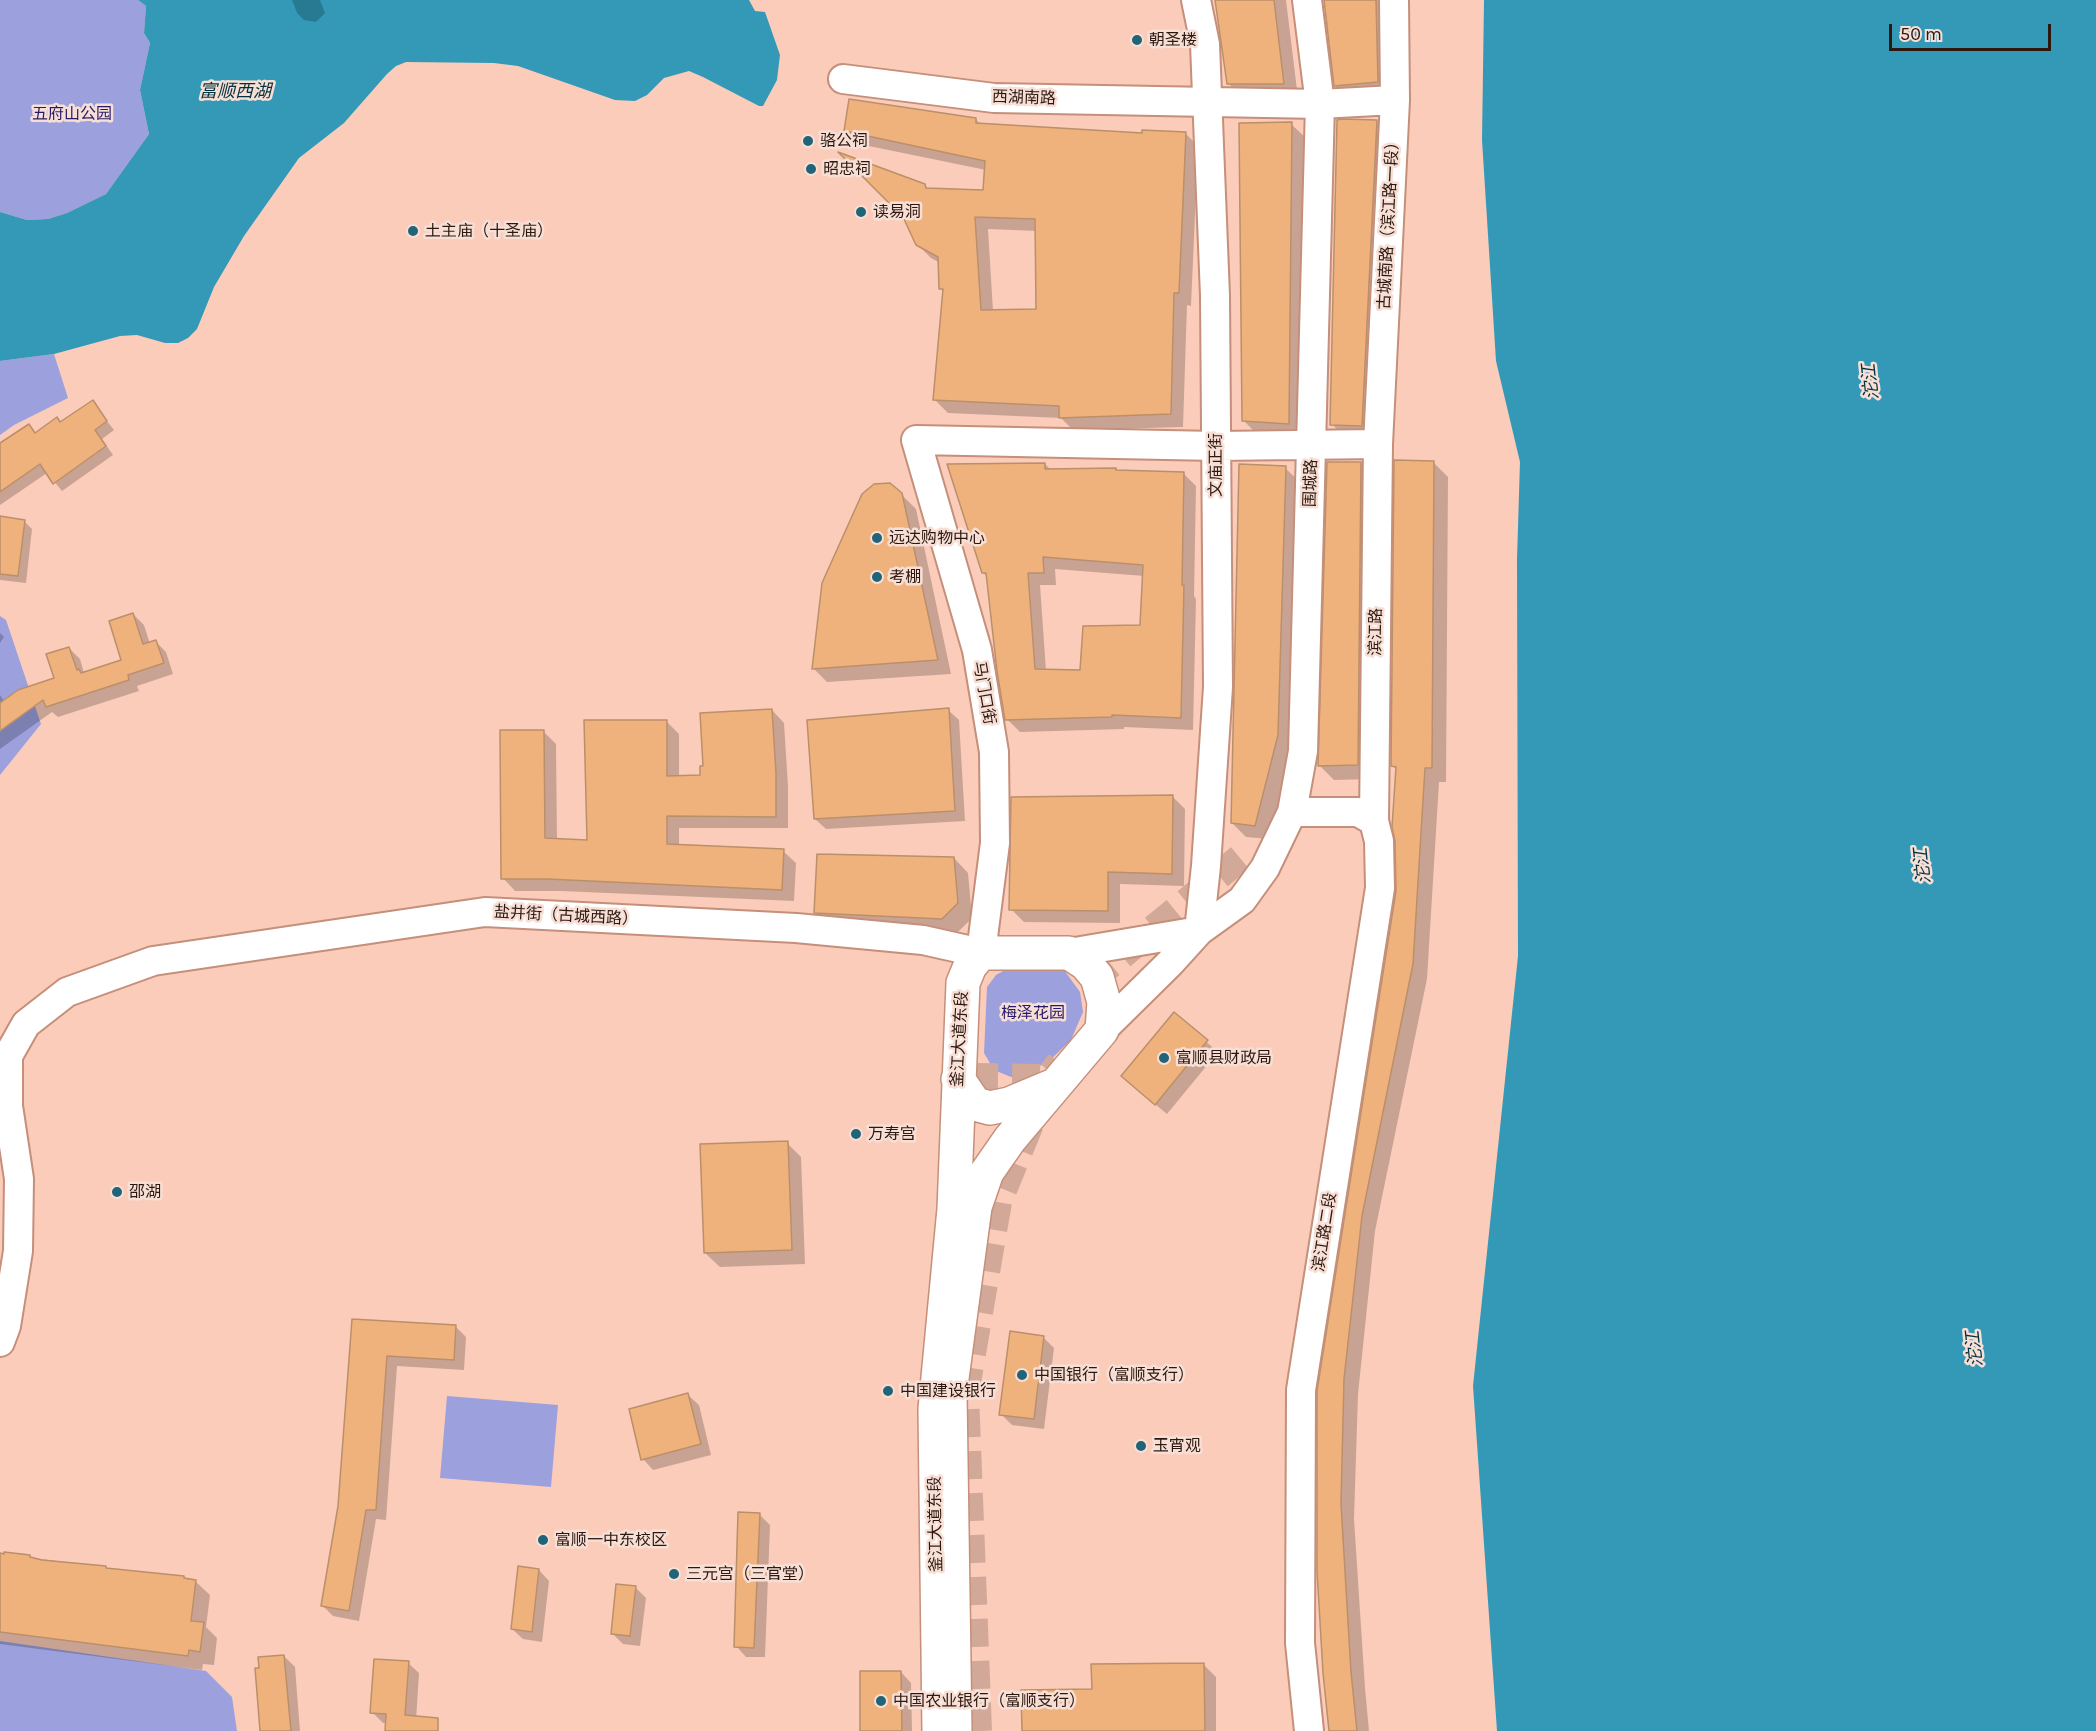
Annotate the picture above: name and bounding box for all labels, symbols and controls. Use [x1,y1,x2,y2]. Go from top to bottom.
scale bar [1892,12,2054,50]
text: 50 m [1900,23,1942,45]
place label: 朝圣楼 [1149,30,1197,50]
marker: 朝圣楼 [1130,33,1144,47]
water label: 富顺西湖 [199,81,271,103]
street label: 西湖南路 [992,87,1056,109]
park label: 五府山公园 [32,104,112,124]
place label: 骆公祠 [820,131,868,151]
marker: 骆公祠 [801,134,815,148]
street label: 古城南路（滨江路一段） [1375,134,1403,310]
place label: 昭忠祠 [823,159,871,179]
marker: 昭忠祠 [804,162,818,176]
place label: 读易洞 [873,202,921,222]
marker: 读易洞 [854,205,868,219]
place label: 土主庙（十圣庙） [425,221,553,241]
marker: 土主庙（十圣庙） [406,224,420,238]
water label: 沱江 [1858,363,1884,401]
street label: 文庙正街 [1206,433,1226,497]
street label: 围城路 [1301,459,1321,507]
place label: 远达购物中心 [889,528,985,548]
marker: 远达购物中心 [870,531,884,545]
place label: 考棚 [889,567,921,587]
marker: 考棚 [870,570,884,584]
street label: 滨江路 [1366,608,1386,656]
street label: 马门口街 [969,660,999,726]
water label: 沱江 [1910,847,1936,885]
street label: 盐井街（古城西路） [494,903,638,929]
street label: 釜江大道东段 [948,991,972,1087]
park label: 梅泽花园 [1001,1003,1065,1023]
place label: 富顺县财政局 [1176,1048,1272,1068]
marker: 富顺县财政局 [1157,1051,1171,1065]
place label: 万寿宫 [868,1124,916,1144]
marker: 万寿宫 [849,1127,863,1141]
place label: 邵湖 [129,1182,161,1202]
marker: 邵湖 [110,1185,124,1199]
street label: 滨江路二段 [1309,1191,1341,1273]
water label: 沱江 [1962,1330,1988,1368]
place label: 中国银行（富顺支行） [1034,1365,1194,1385]
marker: 中国银行（富顺支行） [1015,1368,1029,1382]
place label: 中国建设银行 [900,1381,996,1401]
marker: 中国建设银行 [881,1384,895,1398]
place label: 玉宵观 [1153,1436,1201,1456]
marker: 玉宵观 [1134,1439,1148,1453]
street label: 釜江大道东段 [926,1476,946,1572]
place label: 富顺一中东校区 [555,1530,667,1550]
marker: 富顺一中东校区 [536,1533,550,1547]
place label: 三元宫（三官堂） [686,1564,814,1584]
marker: 三元宫（三官堂） [667,1567,681,1581]
place label: 中国农业银行（富顺支行） [893,1691,1085,1711]
marker: 中国农业银行（富顺支行） [874,1694,888,1708]

